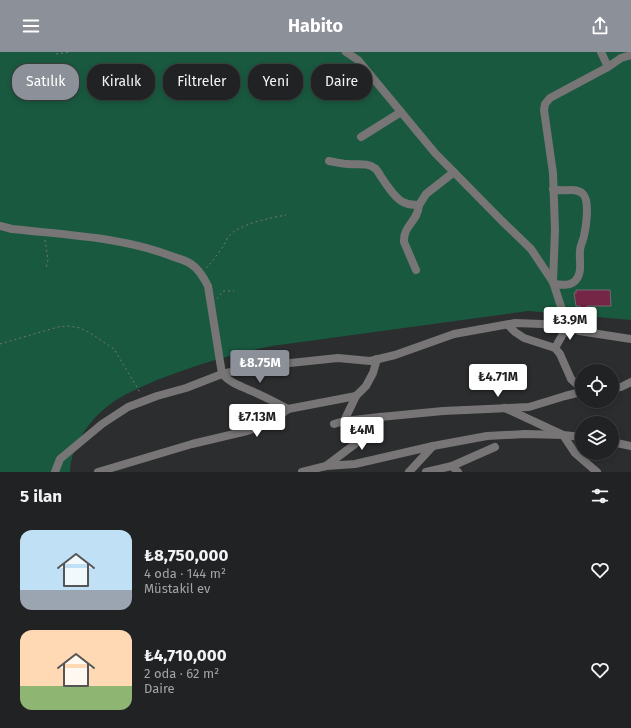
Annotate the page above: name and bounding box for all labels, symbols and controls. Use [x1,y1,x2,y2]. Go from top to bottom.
icon: menu [20,15,42,37]
text: Habito [288,15,343,37]
icon: share [589,15,611,37]
chip: Satılık [12,64,79,100]
chip: Kiralık [87,64,155,100]
chip: Filtreler [163,64,240,100]
chip: Yeni [248,64,303,100]
chip: Daire [311,64,372,100]
pin: ₺3.9M [542,307,598,341]
text: ₺3.9M [553,312,587,327]
pin: ₺8.75M [227,350,293,384]
text: ₺8.75M [239,355,281,370]
pin: ₺4.71M [465,364,531,398]
map controls [575,364,619,460]
button: locate [575,364,619,408]
text: ₺4.71M [478,369,518,384]
pin: ₺7.13M [224,404,290,438]
text: ₺7.13M [238,409,276,424]
button: layers [575,416,619,460]
pin: ₺4M [343,417,381,451]
text: ₺4M [350,422,374,437]
icon: filters [589,485,611,507]
text: 5 ilan [20,486,62,507]
text: ₺8,750,000 [144,545,228,566]
icon: home [52,546,100,594]
icon: heart [589,559,611,581]
text: 4 oda · 144 m² [144,566,226,581]
text: Müstakil ev [144,581,210,596]
text: ₺4,710,000 [144,645,227,666]
icon: home [52,646,100,694]
icon: heart [589,659,611,681]
text: 2 oda · 62 m² [144,666,219,681]
text: Daire [144,681,175,696]

